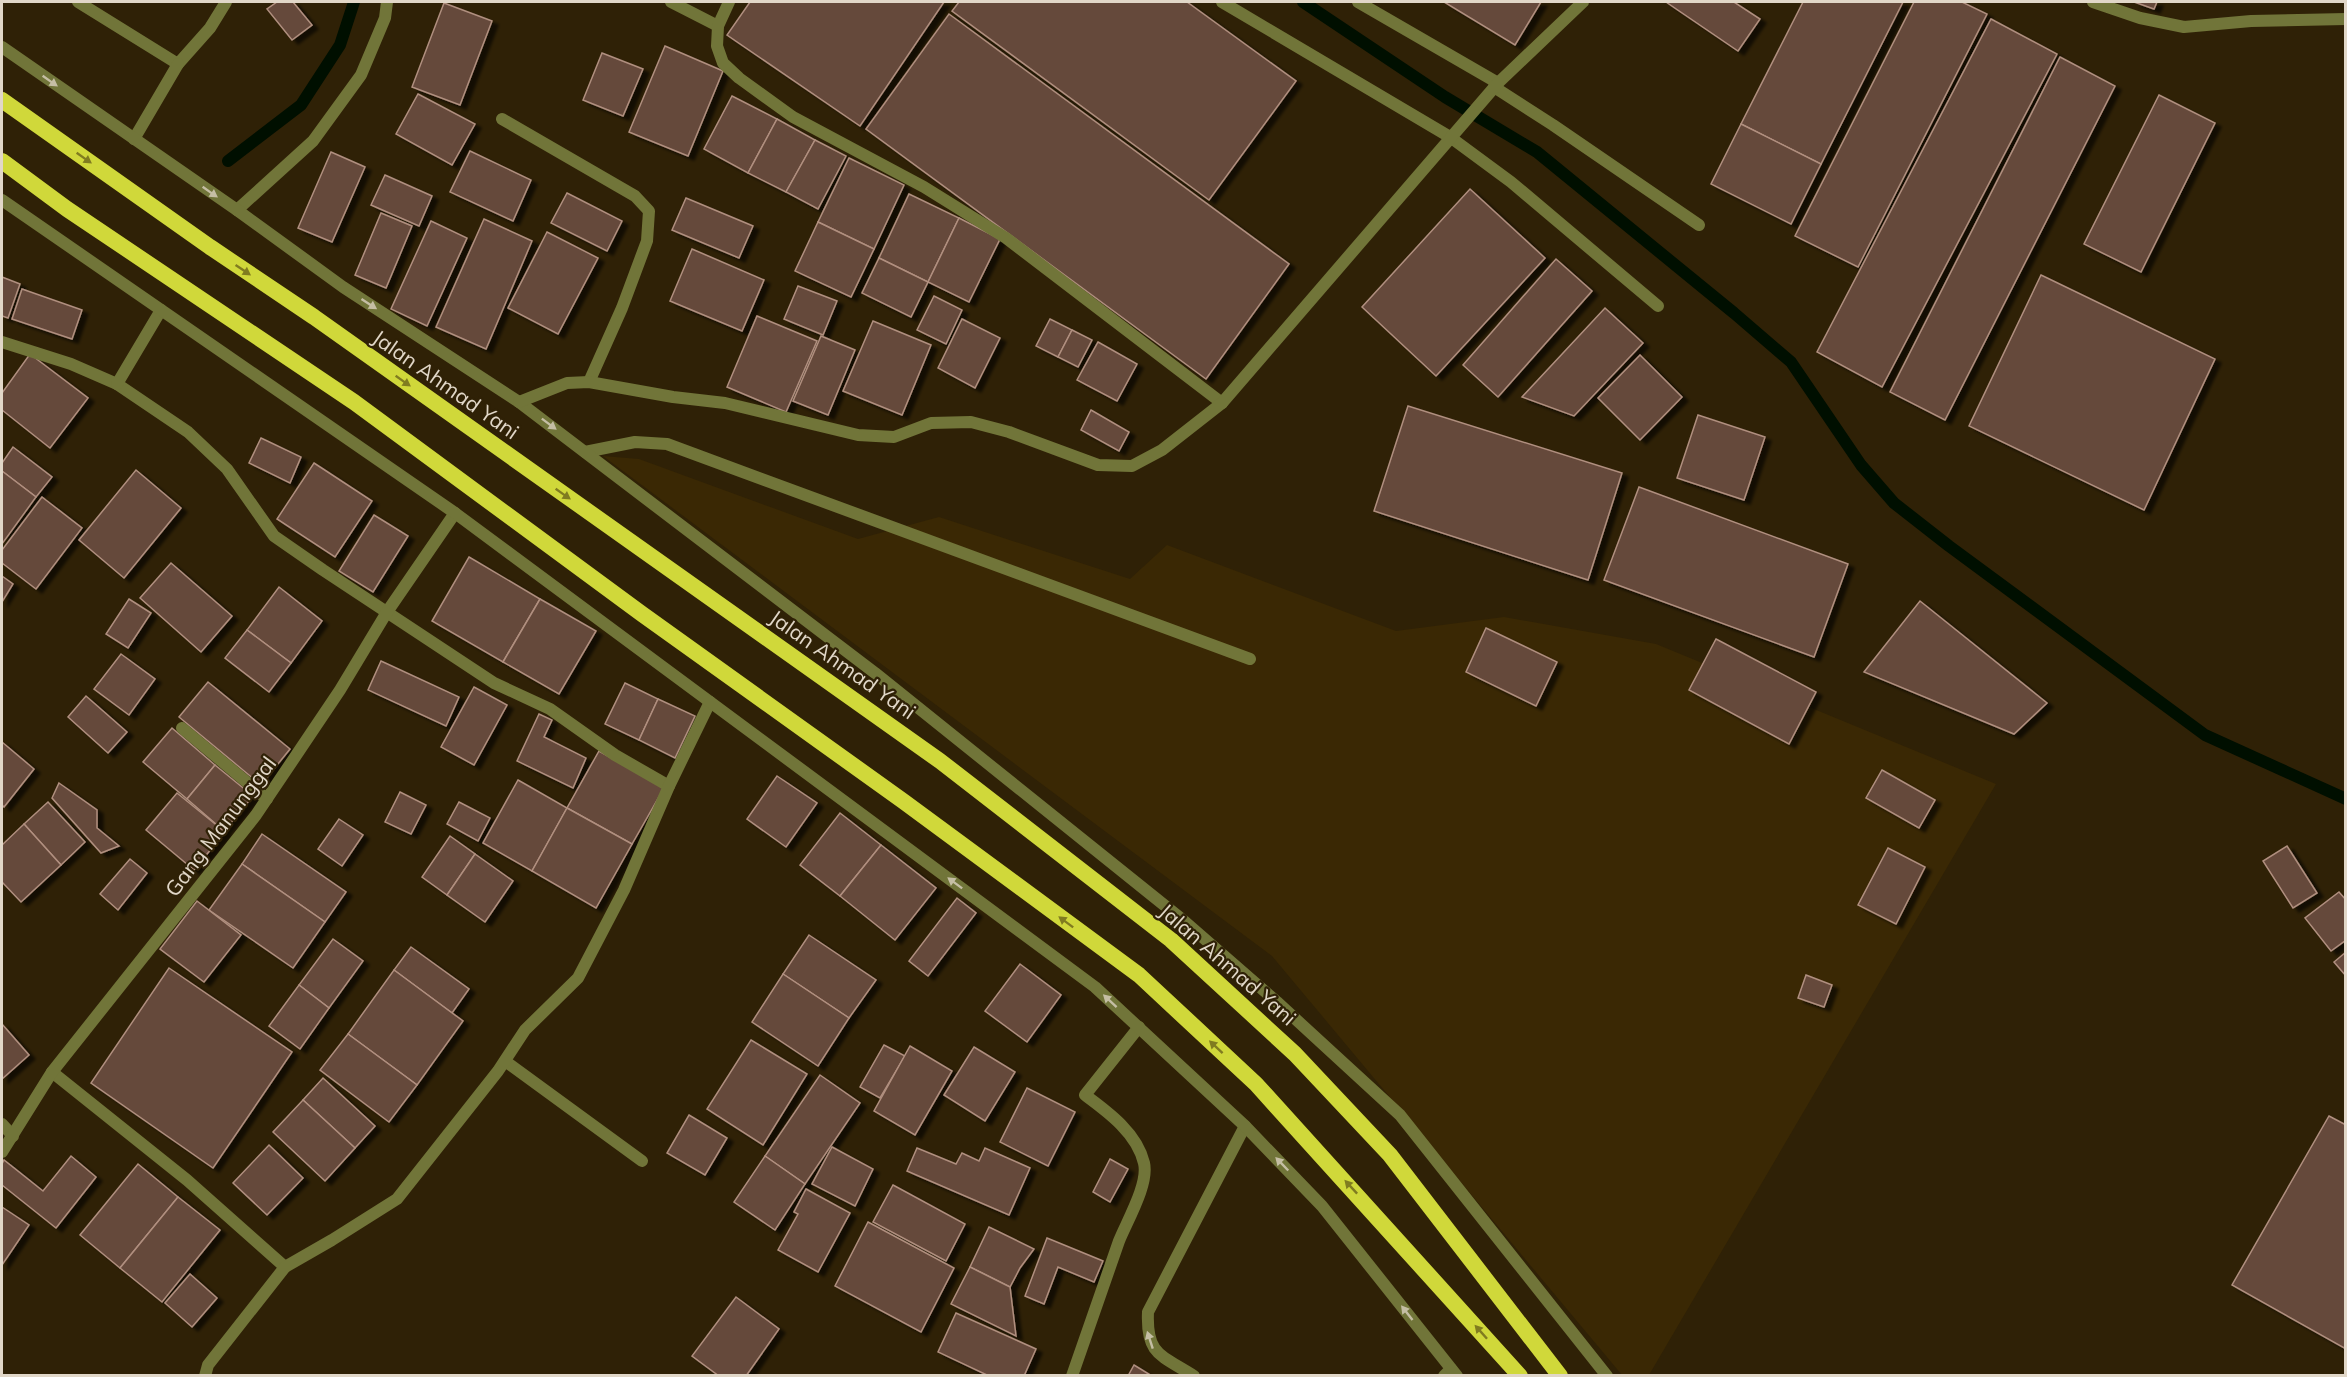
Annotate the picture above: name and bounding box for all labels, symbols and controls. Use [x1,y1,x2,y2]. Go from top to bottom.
one-way arrow [41,75,57,87]
one-way arrow [75,152,91,164]
one-way arrow [202,186,218,197]
one-way arrow [235,264,251,276]
one-way arrow [361,298,377,309]
street label: Jalan Ahmad Yani [368,324,524,444]
one-way arrow [395,375,411,387]
one-way arrow [541,418,556,430]
one-way arrow [554,488,570,500]
street label: Jalan Ahmad Yani [765,604,921,724]
street label: Gang Manunggal [159,751,281,901]
one-way arrow [947,877,963,889]
street label: Jalan Ahmad Yani [1154,898,1302,1030]
one-way arrow [1059,916,1074,928]
one-way arrow [1103,995,1118,1008]
one-way arrow [1209,1040,1223,1054]
one-way arrow [1275,1157,1289,1172]
one-way arrow [1344,1179,1358,1194]
one-way arrow [1402,1306,1414,1321]
one-way arrow [1475,1325,1488,1340]
one-way arrow [1145,1331,1155,1349]

